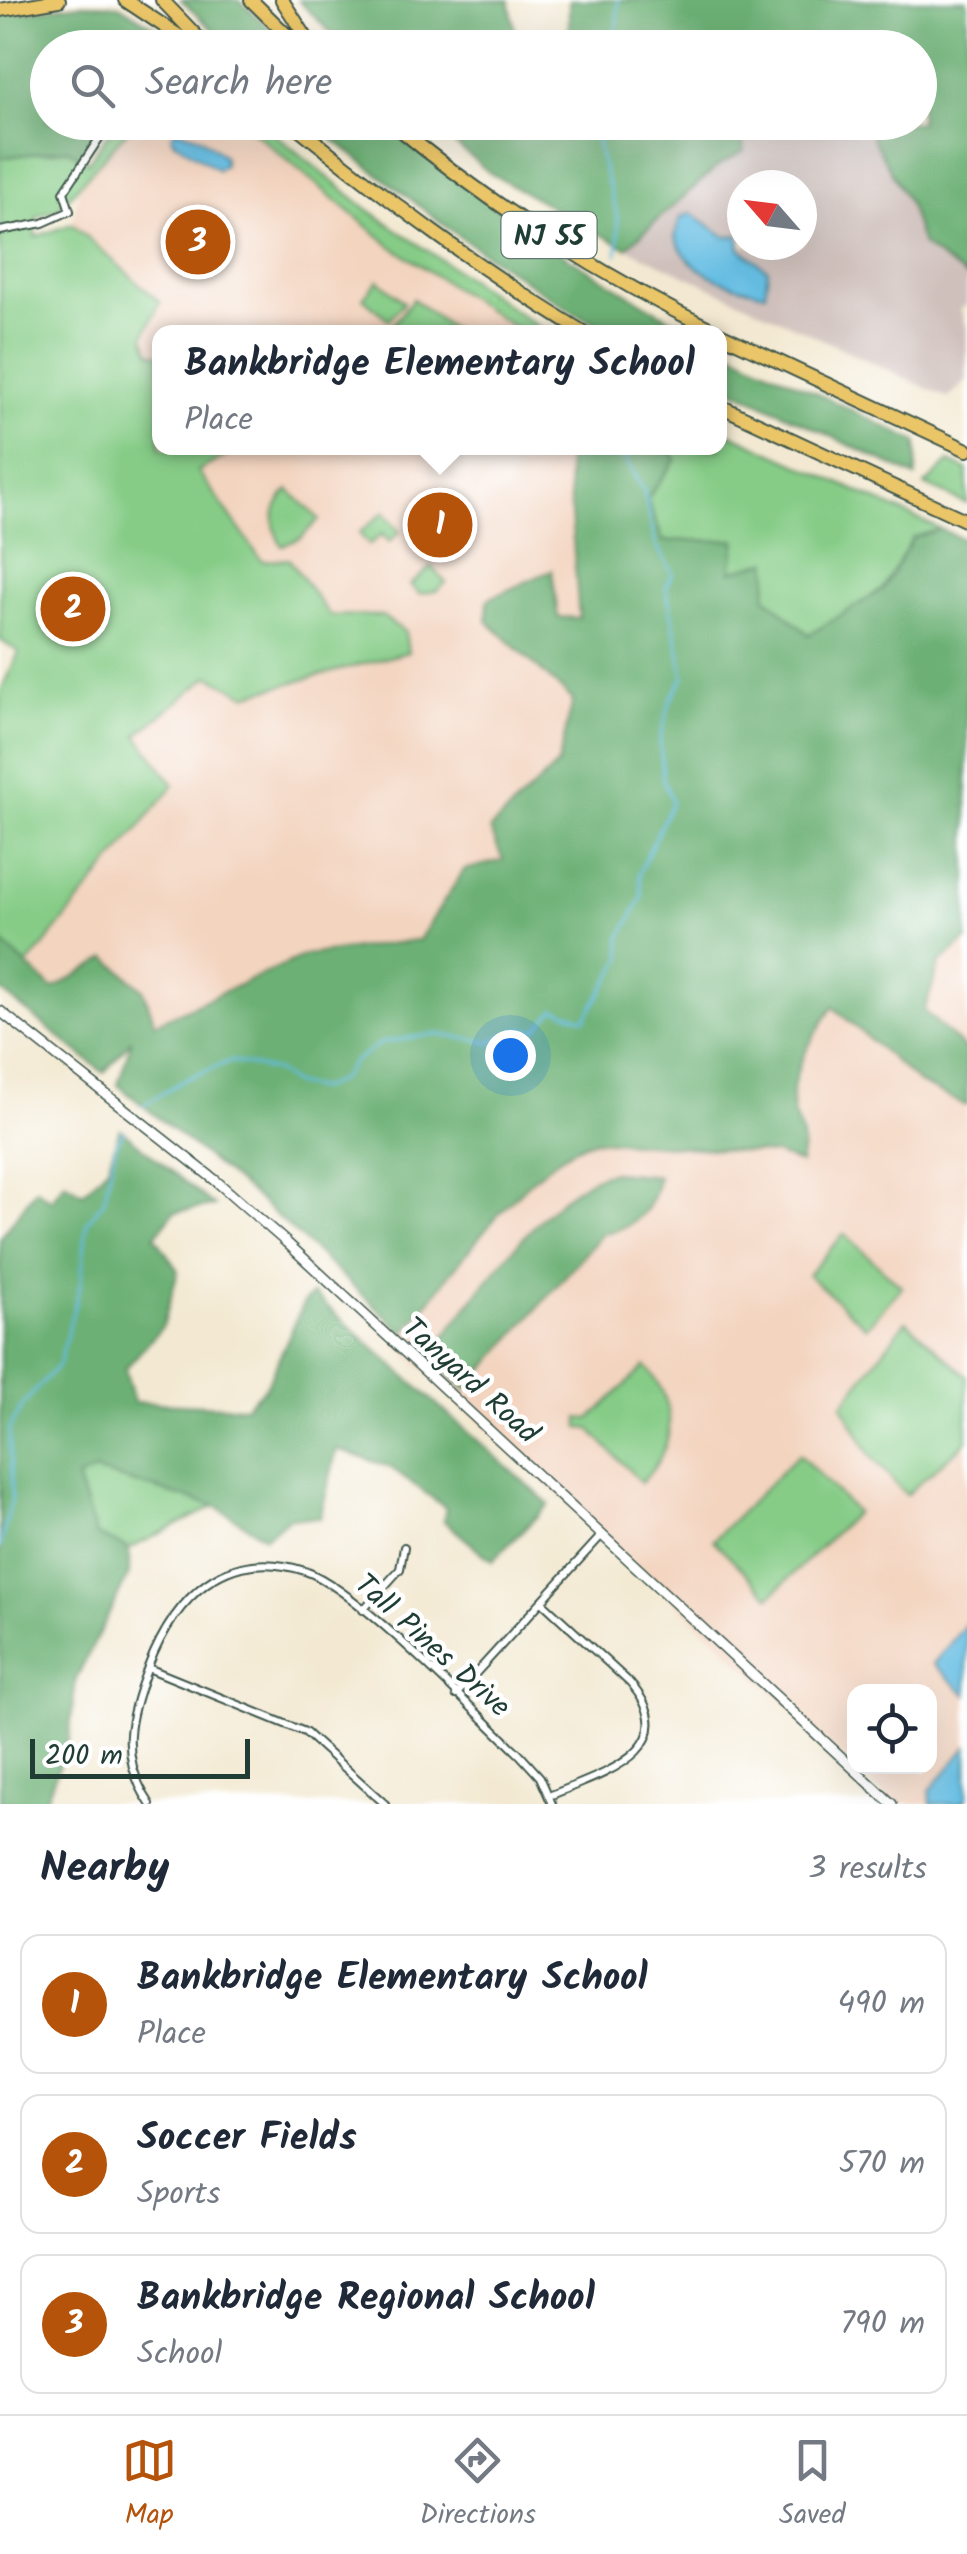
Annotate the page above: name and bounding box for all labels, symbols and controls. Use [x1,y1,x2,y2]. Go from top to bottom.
search box [30,30,937,140]
text: Search here [145,55,332,115]
icon: search [65,58,120,113]
north arrow [727,170,817,260]
pin: 3 [166,204,230,280]
road number: NJ 55 [502,212,596,258]
popup [152,325,727,455]
text: Bankbridge Elementary School [184,335,695,395]
text: Place [184,395,253,446]
pin: 1 [408,488,472,562]
pin: 2 [40,572,106,646]
your location [485,1030,536,1081]
street label: Tanyard Road [390,1306,550,1457]
street label: Tall Pines Drive [342,1563,521,1730]
map controls [847,1684,937,1774]
button: locate [847,1684,937,1774]
scale bar [30,1734,250,1778]
text: 200 m [45,1734,123,1779]
text: Nearby [40,1836,169,1903]
text: 3 results [808,1844,927,1895]
text: Bankbridge Elementary School [137,1949,648,2009]
text: 1 [70,1979,79,2030]
text: 490 m [837,1979,925,2030]
text: Place [137,2009,206,2060]
text: Soccer Fields [137,2109,357,2169]
text: 2 [65,2139,84,2190]
text: 570 m [839,2139,925,2190]
text: Sports [137,2169,220,2220]
text: Bankbridge Regional School [137,2269,595,2329]
text: 3 [66,2299,83,2350]
text: 790 m [840,2299,925,2350]
text: School [137,2329,222,2380]
tab: Map [122,2433,177,2538]
tab: Directions [420,2433,536,2538]
tab: Saved [779,2433,845,2538]

